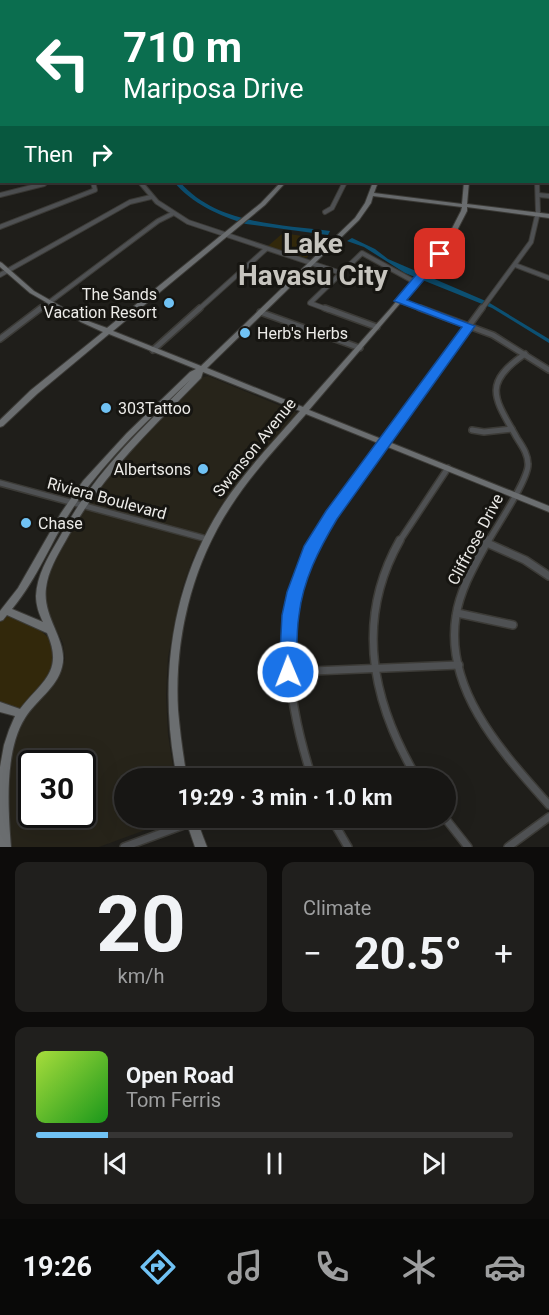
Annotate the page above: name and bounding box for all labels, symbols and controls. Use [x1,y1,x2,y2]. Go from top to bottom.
text: 710 m [123,23,242,72]
icon: left [24,24,102,102]
text: Mariposa Drive [123,73,304,105]
icon: right [85,138,118,171]
text: Then [24,142,73,167]
district label: Lake Havasu City [238,227,389,292]
pin [414,228,465,279]
icon: arrive [423,237,456,270]
place label: The Sands Vacation Resort [44,285,157,322]
marker: The Sands Vacation Resort [162,296,176,310]
place label: Herb's Herbs [257,324,348,343]
marker: Herb's Herbs [238,326,252,340]
street label: Swanson Avenue [209,394,300,501]
place label: 303Tattoo [118,399,191,418]
marker: 303Tattoo [99,401,113,415]
place label: Albertsons [114,460,191,479]
marker: Albertsons [196,462,210,476]
street label: Riviera Boulevard [45,473,168,524]
street label: Cliffrose Drive [443,490,507,588]
place label: Chase [38,514,83,533]
marker: Chase [19,516,33,530]
position arrow [256,640,320,704]
speed limit sign: 30 [18,750,96,828]
text: 19:29 · 3 min · 1.0 km [177,785,393,810]
text: 20 [96,879,186,970]
text: Climate [303,896,371,920]
text: 20.5° [354,927,462,980]
text: − [303,934,322,973]
text: + [494,934,513,973]
text: km/h [118,964,164,988]
text: Open Road [126,1063,234,1088]
text: Tom Ferris [126,1088,221,1112]
icon: previous [99,1147,132,1180]
icon: pause [258,1147,291,1180]
icon: next [417,1147,450,1180]
icon: directions [137,1246,179,1288]
icon: music [224,1246,266,1288]
icon: phone [311,1246,353,1288]
icon: climate [398,1246,440,1288]
icon: car [484,1246,526,1288]
text: 19:26 [22,1251,92,1283]

